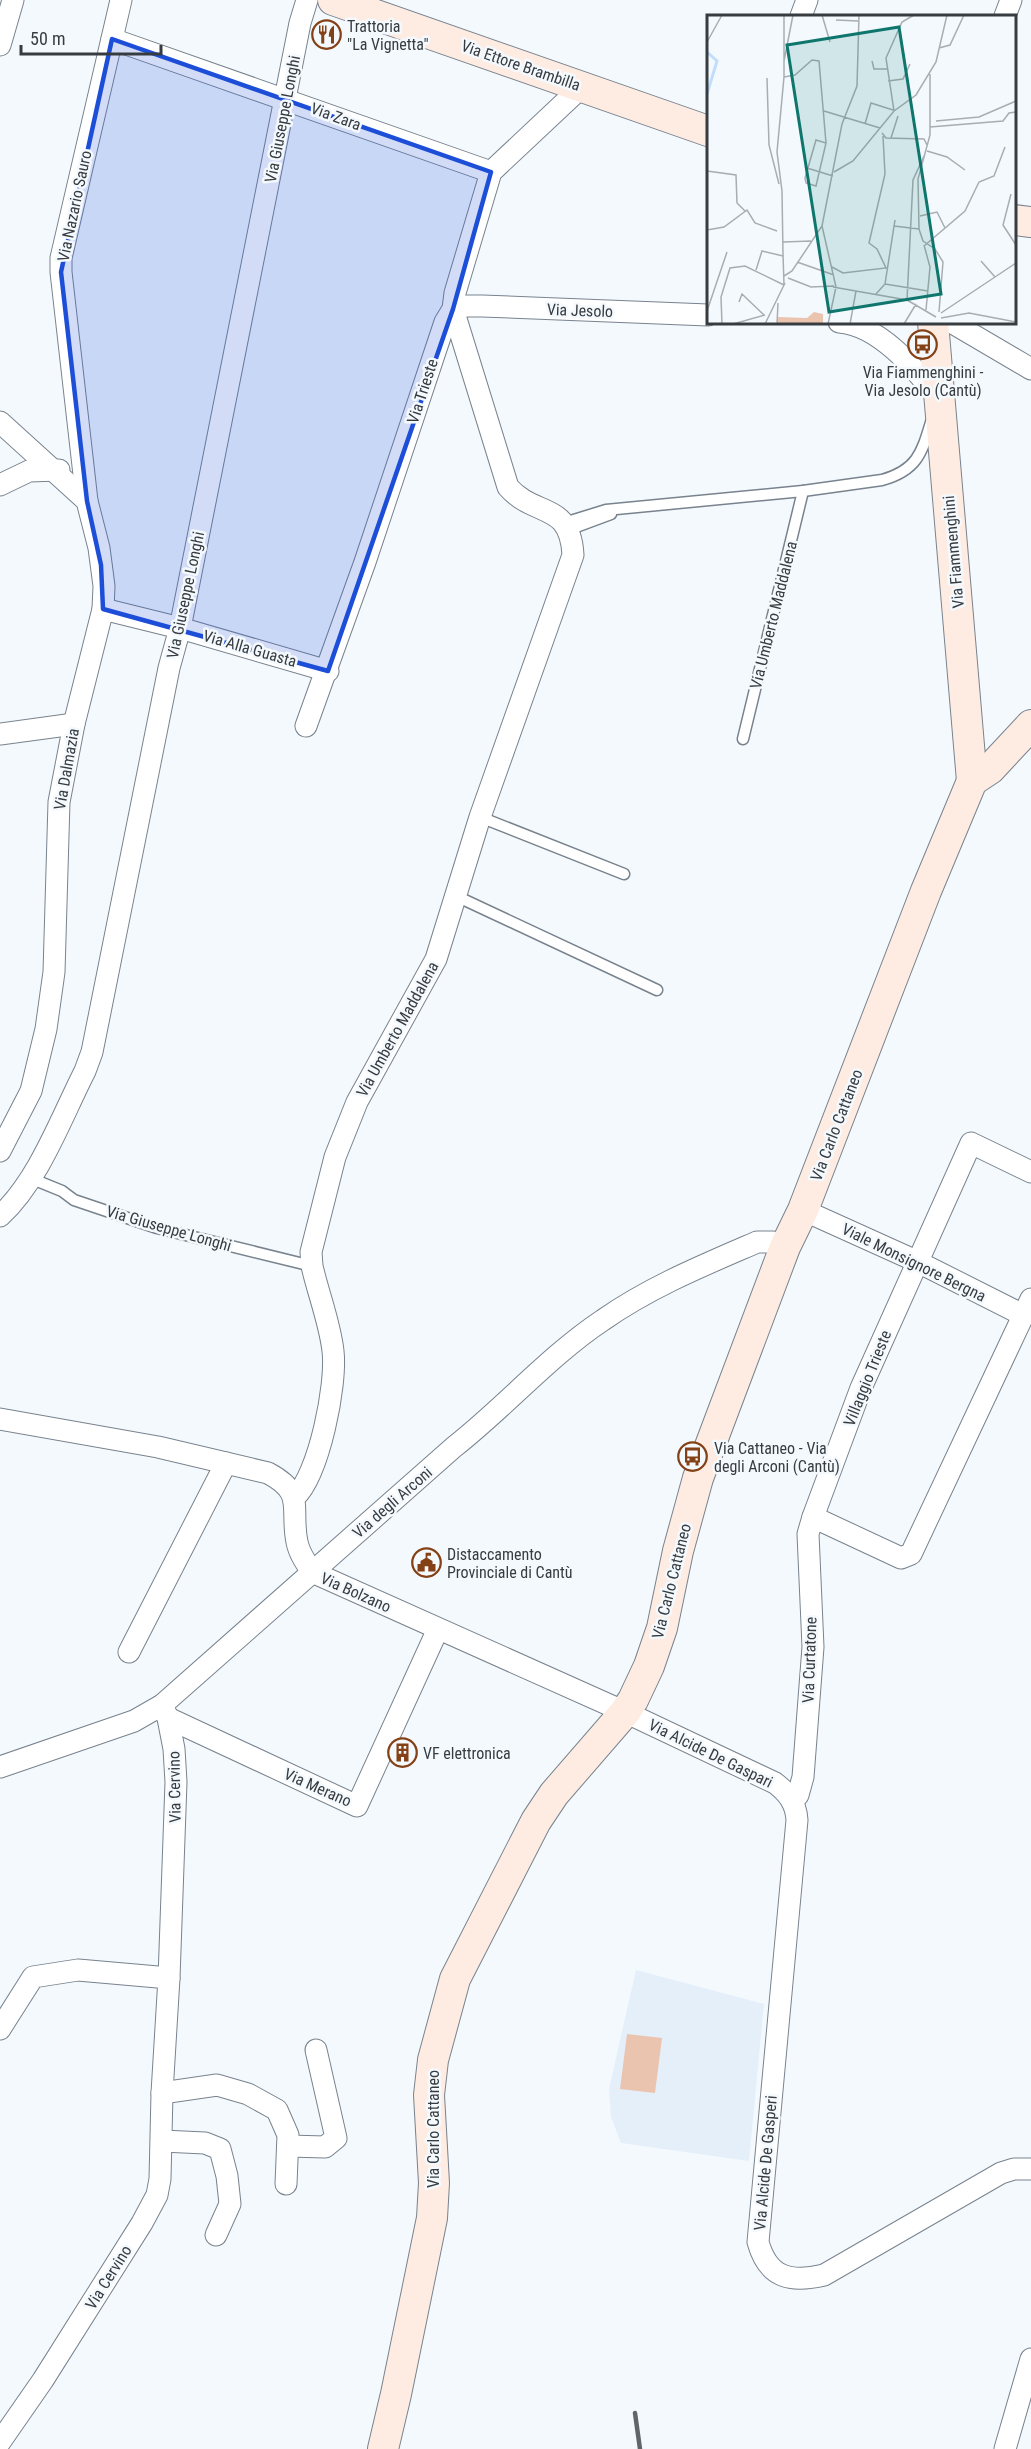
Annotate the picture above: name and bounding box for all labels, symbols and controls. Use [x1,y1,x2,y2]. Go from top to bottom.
inset map [707,15,1016,324]
place label: Trattoria "La Vignetta" [347,17,429,54]
scale bar [21,18,160,56]
restaurant icon: Trattoria "La Vignetta" [310,19,342,51]
text: 50 m [30,28,65,49]
street label: Via Ettore Brambilla [459,36,583,95]
street label: Via Giuseppe Longhi [261,54,304,184]
street label: Via Zara [308,99,364,134]
street label: Via Nazario Sauro [53,149,96,263]
street label: Via Jesolo [547,300,613,321]
bus stop icon: Via Fiammenghini - Via Jesolo (Cantù) [907,328,939,360]
street label: Via Trieste [403,356,442,426]
place label: Via Fiammenghini - Via Jesolo (Cantù) [863,363,983,400]
street label: Via Fiammenghini [939,495,968,609]
street label: Via Giuseppe Longhi [163,530,208,660]
street label: Via Umberto Maddalena [746,539,801,691]
street label: Via Alla Guasta [201,626,299,671]
street label: Via Dalmazia [50,727,83,811]
street label: Via Umberto Maddalena [352,958,443,1100]
street label: Via Carlo Cattaneo [806,1067,866,1184]
street label: Via Giuseppe Longhi [104,1202,234,1255]
street label: Viale Monsignore Bergna [839,1219,989,1306]
street label: Villaggio Trieste [840,1327,895,1429]
place label: Via Cattaneo - Via degli Arconi (Cantù) [714,1439,840,1476]
bus stop icon: Via Cattaneo - Via degli Arconi (Cantù) [677,1441,709,1473]
street label: Via degli Arconi [349,1463,436,1542]
street label: Via Carlo Cattaneo [648,1522,695,1641]
place label: Distaccamento Provinciale di Cantù [447,1545,573,1582]
public building icon: Distaccamento Provinciale di Cantù [410,1547,442,1579]
street label: Via Bolzano [318,1569,394,1616]
street label: Via Curtatone [798,1617,821,1703]
street label: Via Alcide De Gaspari [646,1715,776,1792]
building icon: VF elettronica [386,1737,418,1769]
place label: VF elettronica [423,1744,511,1763]
street label: Via Cervino [164,1751,185,1823]
street label: Via Merano [281,1764,354,1811]
street label: Via Carlo Cattaneo [424,2070,443,2188]
street label: Via Alcide De Gasperi [750,2095,781,2231]
street label: Via Cervino [81,2242,136,2313]

